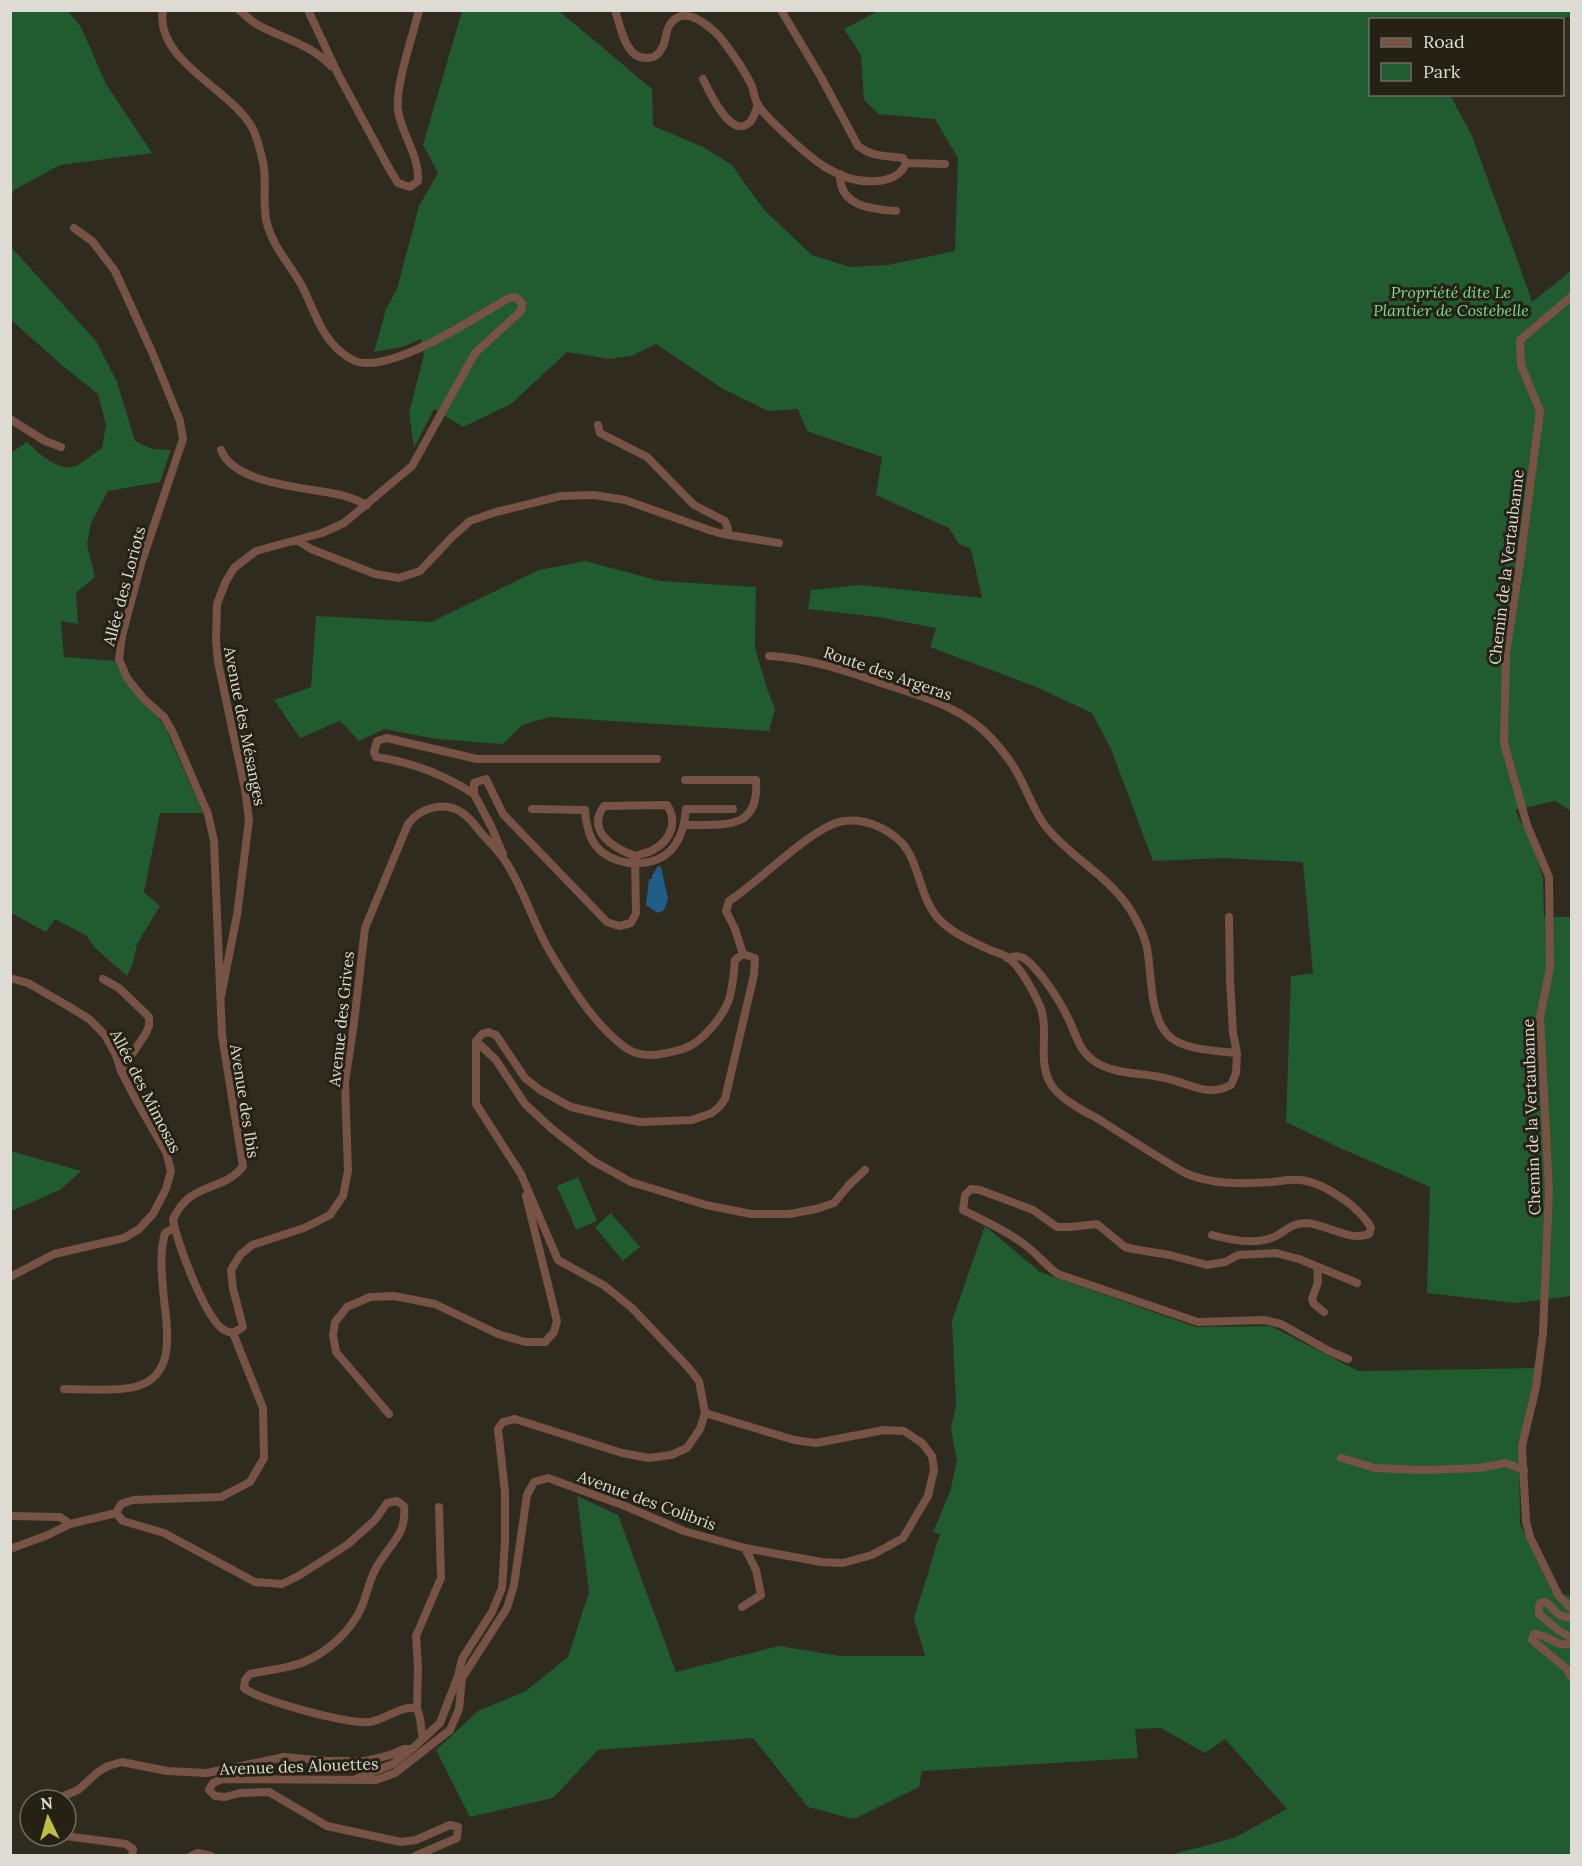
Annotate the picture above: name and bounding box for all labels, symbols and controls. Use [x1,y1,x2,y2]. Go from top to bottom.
legend [1369,18,1564,96]
text: Road [1423,30,1465,53]
text: Park [1423,60,1461,83]
park label: Propriété dite Le Plantier de Costebelle [1373,282,1529,320]
street label: Chemin de la Vertaubanne [1484,468,1528,666]
street label: Allée des Loriots [98,524,150,649]
street label: Route des Argeras [821,642,955,704]
street label: Avenue des Mésanges [220,644,270,807]
street label: Avenue des Grives [324,950,358,1089]
street label: Chemin de la Vertaubanne [1518,1018,1544,1216]
street label: Allée des Mimosas [106,1025,186,1156]
street label: Avenue des Ibis [226,1042,264,1159]
street label: Avenue des Colibris [574,1465,719,1534]
street label: Avenue des Alouettes [218,1753,379,1779]
north arrow [18,1788,78,1848]
text: N [40,1793,54,1814]

